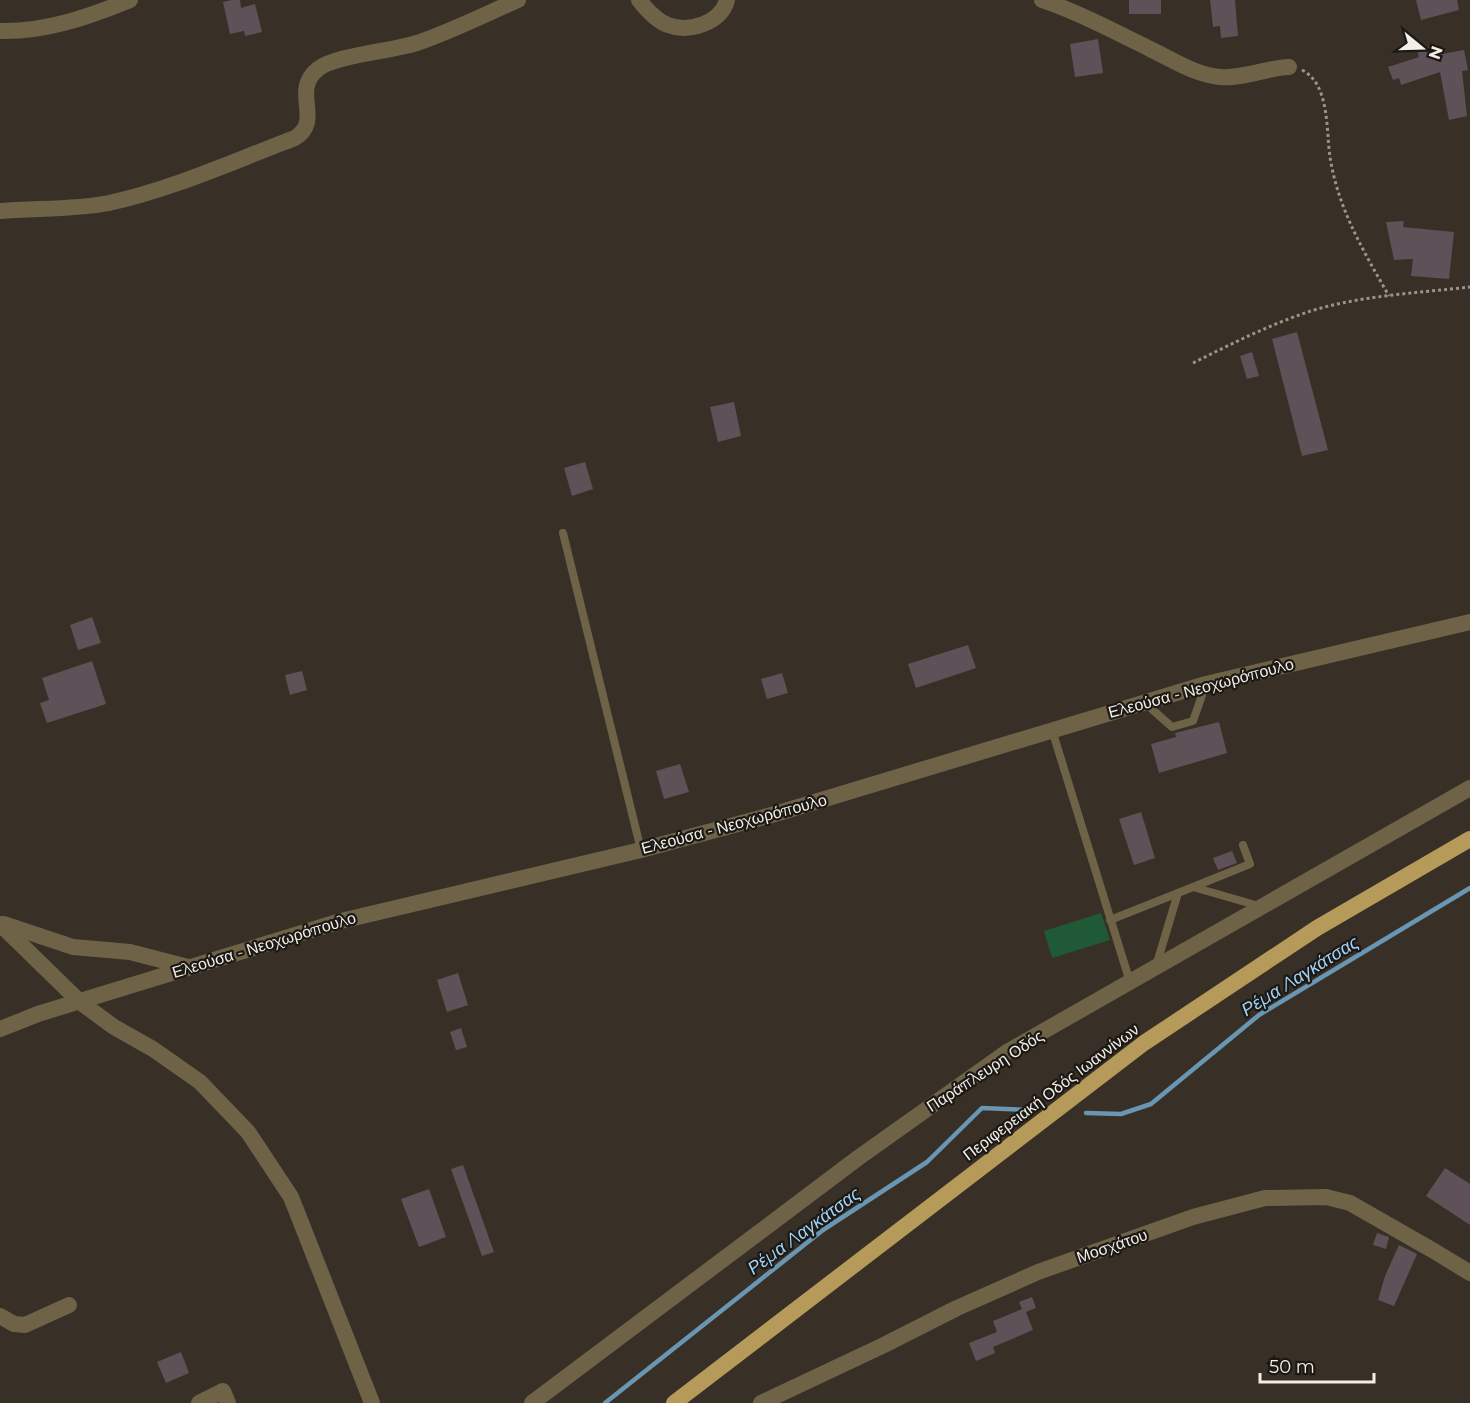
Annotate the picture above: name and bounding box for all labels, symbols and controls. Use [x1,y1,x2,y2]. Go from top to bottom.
north arrow [1392,18,1452,78]
text: N [1425,44,1447,62]
street label: Ελεούσα - Νεοχωρόπουλο [1106,654,1296,722]
street label: Ελεούσα - Νεοχωρόπουλο [639,790,829,858]
street label: Ελεούσα - Νεοχωρόπουλο [170,908,358,982]
water label: Ρέμα Λαγκάτσας [1237,931,1363,1021]
street label: Περιφερειακή Οδός Ιωαννίνων [959,1020,1143,1164]
street label: Παράπλευρη Οδός [923,1026,1047,1116]
water label: Ρέμα Λαγκάτσας [743,1182,865,1279]
street label: Μοσχάτου [1074,1225,1150,1267]
scale bar [1260,1346,1374,1384]
text: 50 m [1269,1356,1315,1378]

